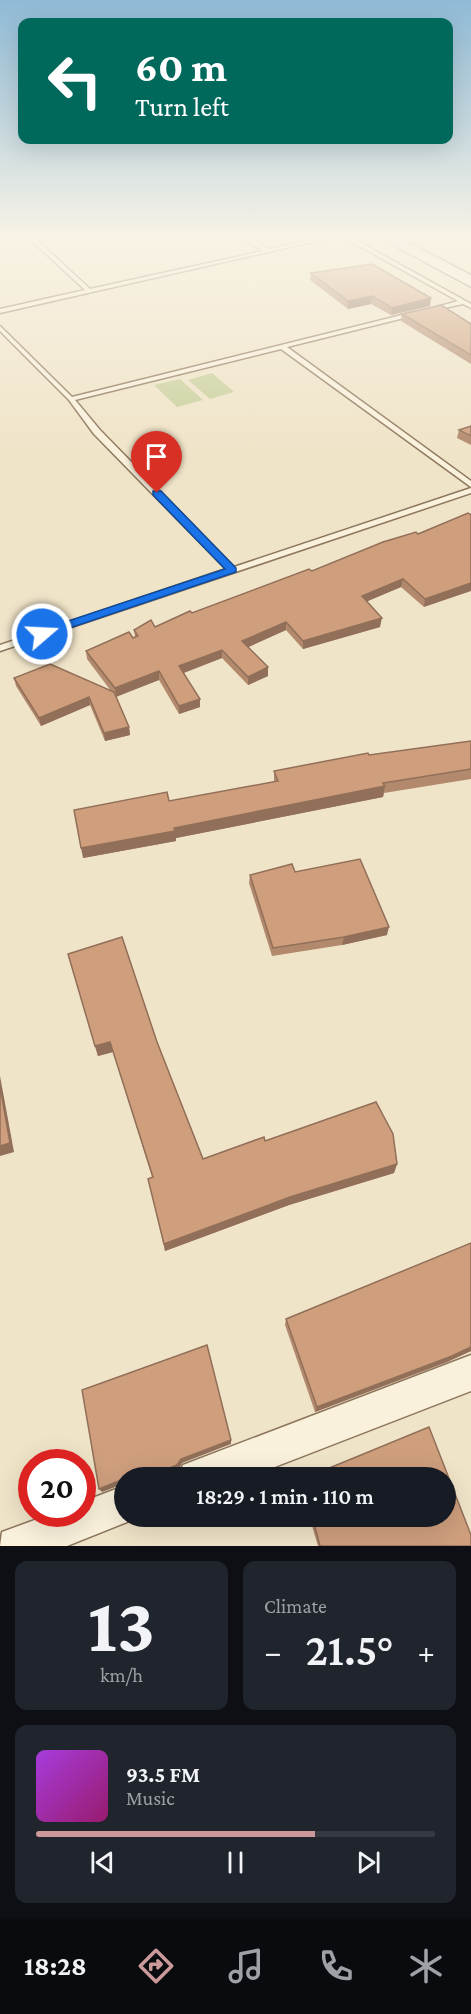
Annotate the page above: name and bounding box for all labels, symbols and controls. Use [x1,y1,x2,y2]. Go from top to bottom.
icon: left [36,42,114,120]
text: 60 m [135,43,227,90]
text: Turn left [135,92,229,122]
pin [131,431,182,493]
icon: arrive [140,440,173,473]
position arrow [10,602,74,666]
speed limit sign: 20 [18,1449,96,1527]
text: 18:29 · 1 min · 110 m [196,1484,374,1509]
text: 13 [88,1581,155,1668]
text: Climate [264,1595,327,1617]
text: 21.5° [305,1625,394,1675]
text: − [264,1633,281,1670]
text: + [418,1633,435,1670]
text: km/h [100,1664,143,1686]
text: 93.5 FM [126,1762,200,1787]
text: Music [126,1787,175,1809]
icon: previous [86,1846,119,1879]
icon: pause [219,1846,252,1879]
icon: next [352,1846,385,1879]
icon: directions [135,1945,177,1987]
icon: music [225,1945,267,1987]
icon: phone [315,1945,357,1987]
icon: climate [405,1945,447,1987]
text: 18:28 [24,1951,87,1981]

